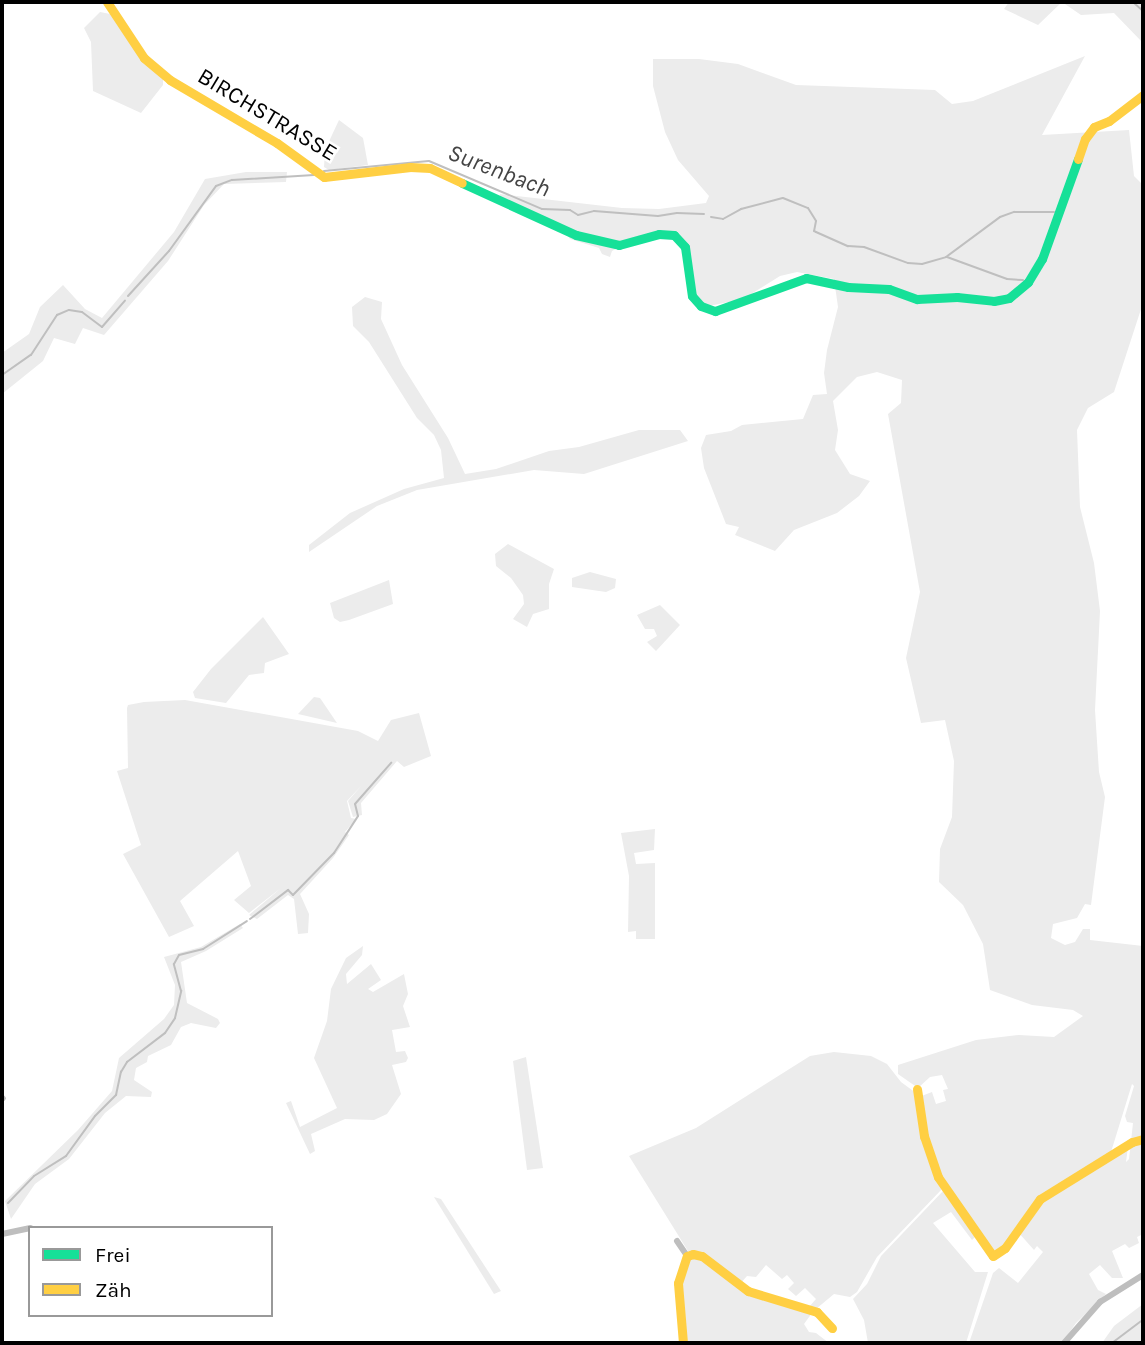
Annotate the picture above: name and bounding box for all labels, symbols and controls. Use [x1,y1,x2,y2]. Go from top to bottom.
street label: BIRCHSTRASSE [192,63,342,167]
water label: Surenbach [444,138,554,204]
legend [28,1226,273,1317]
text: Frei [95,1243,131,1267]
text: Zäh [95,1278,132,1302]

